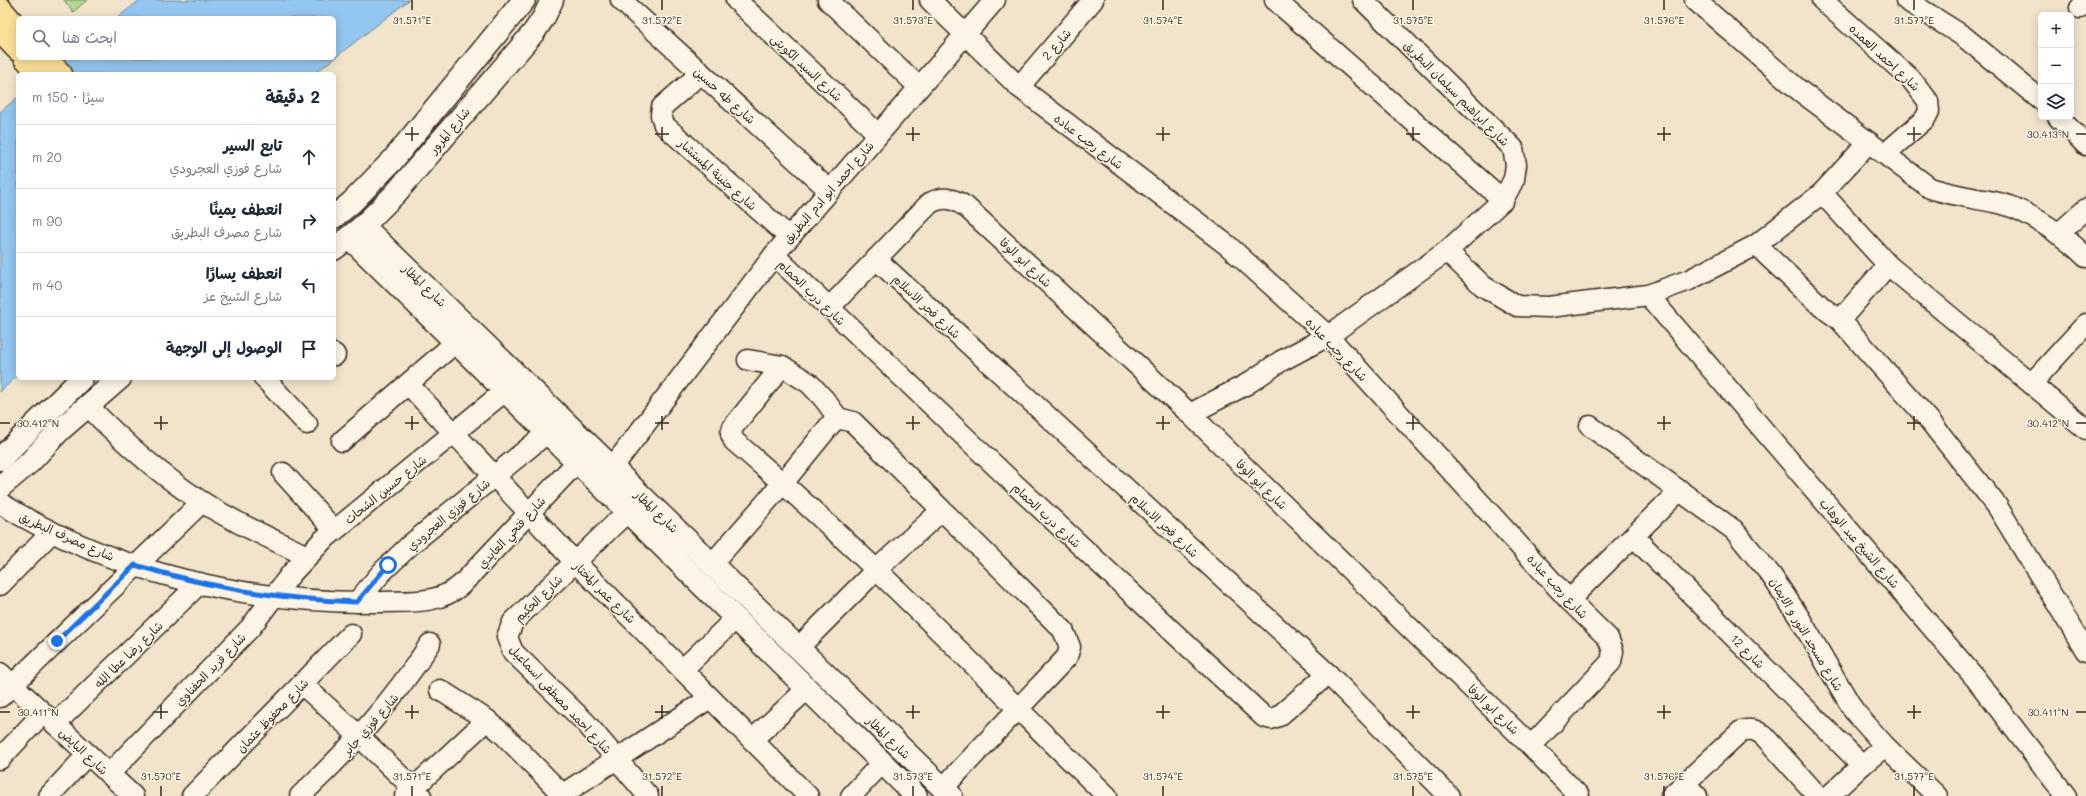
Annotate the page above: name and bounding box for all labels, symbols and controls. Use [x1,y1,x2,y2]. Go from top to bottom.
map controls [2038,12,2074,120]
button: + [2038,12,2074,48]
text: 31.571°E [393,13,432,27]
text: 31.572°E [642,13,682,27]
text: 31.573°E [893,13,933,27]
text: 31.574°E [1143,13,1183,27]
text: 31.575°E [1393,13,1433,27]
text: 31.576°E [1644,13,1684,27]
text: 31.577°E [1894,13,1934,27]
search box [16,16,336,60]
street label: شارع احمد العمده [1845,20,1924,95]
street label: شارع 2 [1038,25,1076,64]
icon: search [30,27,52,49]
text: ابحث هنا [62,27,117,47]
street label: شارع السيد الكويتى [767,30,846,106]
street label: شارع ابراهيم سيلمان البطريق [1399,37,1513,151]
button: − [2038,48,2074,84]
street label: شارع طه حسين [689,63,759,128]
button: layers [2038,84,2074,120]
text: 2 دقيقة [265,85,320,107]
text: سيرًا · 150 m [32,88,105,105]
street label: شارع المرور [424,104,474,158]
street label: شارع رجب عباده [1050,110,1127,174]
text: 30.413°N [2027,127,2069,141]
street label: شارع جنينة المستشار [673,134,760,215]
text: تابع السير [223,135,282,155]
street label: شارع احمد ابو ادم البطريق [779,137,878,248]
icon: ahead [298,146,320,168]
text: 20 m [32,148,62,165]
text: شارع فوزي العجرودي [169,159,282,176]
text: انعطف يمينًا [210,199,282,219]
icon: right [298,210,320,232]
text: 90 m [32,212,62,229]
text: شارع مصرف البطريق [171,223,282,240]
street label: شارع ابو الوفا [995,234,1055,292]
street label: شارع درب الحمام [773,256,849,330]
street label: شارع المطار [398,259,450,311]
text: انعطف يسارًا [206,263,282,283]
street label: شارع فجر الاسلام [888,271,964,343]
icon: left [298,274,320,296]
text: 40 m [32,276,62,293]
text: شارع الشيخ عز [204,287,282,304]
street label: شارع رجب عباده [1301,314,1371,386]
text: الوصول إلى الوجهة [166,337,282,357]
icon: arrive [298,338,320,360]
text: 30.412°N [17,416,59,430]
text: 30.412°N [2027,416,2069,430]
street label: شارع حسين الشحات [341,451,431,529]
street label: شارع ابو الوفا [1232,456,1291,514]
street label: شارع فوزي العجرودي [403,474,494,555]
street label: شارع درب الحمام [1008,479,1085,552]
street label: شارع المطار [630,485,682,537]
street label: شارع فجر الاسلام [1126,490,1202,562]
street label: شارع فتحي العايدي [473,493,552,574]
street label: شارع الشيخ عبد الوهاب [1815,495,1903,593]
street label: شارع مصرف البطريق [16,508,117,566]
street label: شارع رجب عباده [1523,550,1592,623]
route start [379,556,397,574]
street label: شارع عمر المختار [568,557,639,628]
street label: شارع الحكيم [511,571,567,626]
street label: شارع مسجد النور و الايمان [1765,574,1847,695]
street label: شارع رضا عطا الله [90,617,167,692]
street label: شارع فريد الحفناوي [171,629,250,710]
street label: شارع 12 [1726,631,1768,673]
route end [48,632,66,650]
street label: شارع احمد مصطفى اسماعيل [505,641,616,758]
street label: شارع محفوظ عثمان [232,674,313,757]
street label: شارع ابو الوفا [1464,681,1523,739]
street label: شارع فوزي جابر [338,689,403,761]
text: 30.411°N [17,705,59,719]
text: 30.411°N [2027,705,2069,719]
street label: شارع المطار [862,711,914,763]
street label: شارع البايض [55,724,112,779]
text: 31.570°E [141,769,181,783]
text: 31.571°E [393,769,432,783]
text: 31.572°E [642,769,682,783]
text: 31.573°E [893,769,933,783]
text: 31.574°E [1143,769,1183,783]
text: 31.575°E [1393,769,1433,783]
text: 31.576°E [1644,769,1684,783]
text: 31.577°E [1894,769,1934,783]

